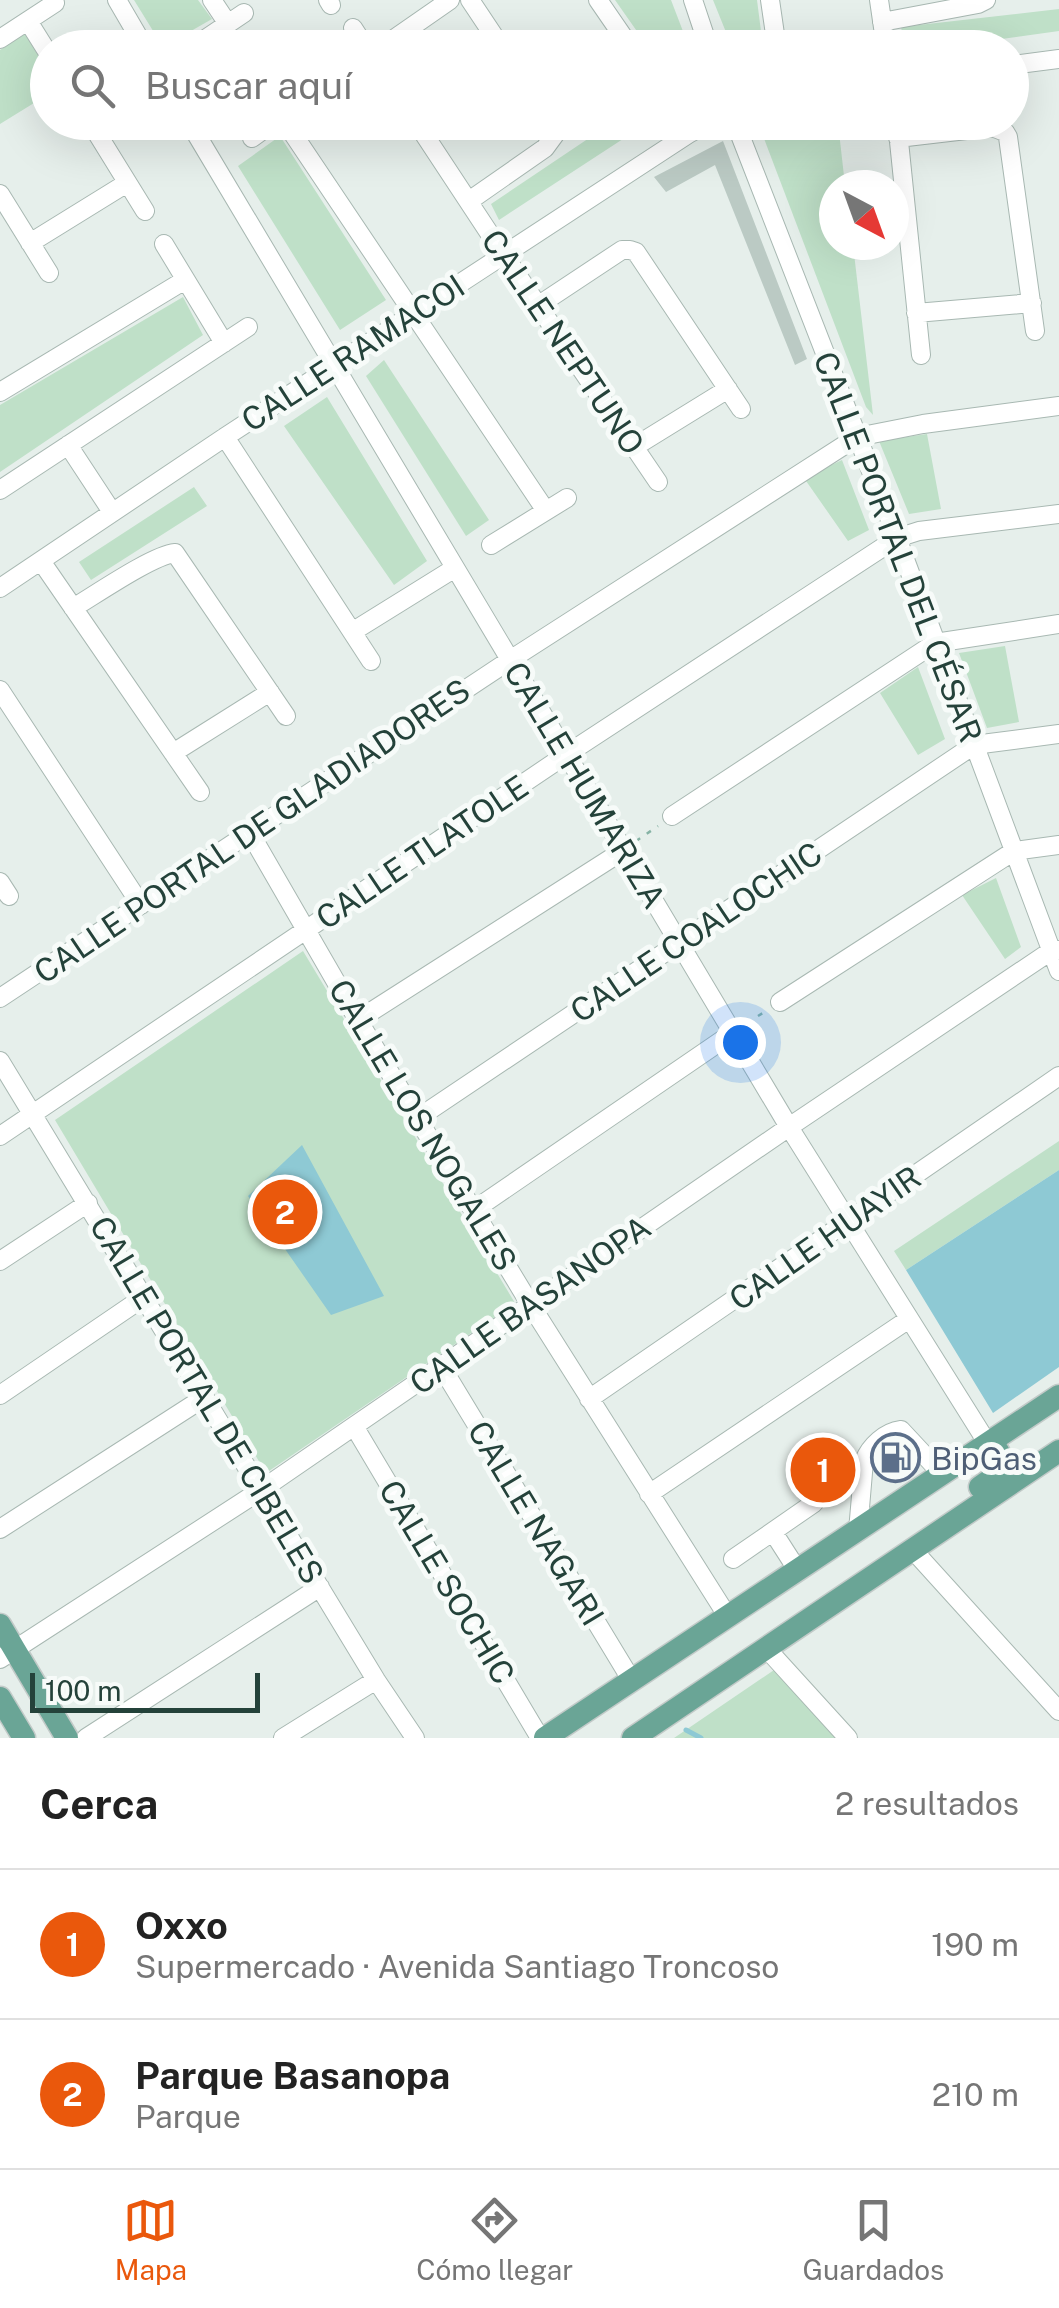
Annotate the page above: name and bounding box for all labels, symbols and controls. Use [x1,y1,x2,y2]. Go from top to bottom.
search box [30,30,1029,140]
icon: search [65,58,120,113]
text: Buscar aquí [145,63,352,108]
north arrow [819,170,909,260]
street label: CALLE NEPTUNO [474,223,652,461]
street label: CALLE RAMACOI [235,267,471,439]
street label: CALLE PORTAL DEL CÉSAR [806,347,990,747]
street label: CALLE HUMARIZA [497,655,673,915]
street label: CALLE PORTAL DE GLADIADORES [27,671,477,991]
street label: CALLE TLATOLE [309,767,535,937]
street label: CALLE COALOCHIC [563,834,829,1030]
street label: CALLE LOS NOGALES [321,973,525,1277]
your location [715,1017,766,1068]
street label: CALLE HUAYIR [722,1158,928,1318]
pin: 2 [252,1174,318,1250]
street label: CALLE BASANOPA [403,1208,657,1402]
street label: CALLE PORTAL DE CIBELES [82,1210,332,1590]
street label: CALLE NAGARI [460,1414,612,1632]
pin: 1 [790,1432,856,1508]
fuel station icon: BipGas [870,1432,922,1484]
place label: BipGas [931,1440,1037,1477]
street label: CALLE SOCHIC [372,1473,522,1691]
scale bar [30,1668,260,1712]
text: 100 m [45,1674,122,1707]
text: Cerca [40,1779,158,1828]
text: 2 resultados [835,1785,1019,1822]
text: Oxxo [135,1903,228,1948]
text: 1 [66,1926,79,1963]
text: 190 m [931,1926,1019,1963]
text: Supermercado · Avenida Santiago Troncoso [135,1948,779,1985]
text: Parque Basanopa [135,2053,450,2098]
text: 2 [62,2076,83,2113]
text: 210 m [932,2076,1019,2113]
text: Parque [135,2098,241,2135]
tab: Mapa [115,2193,187,2286]
tab: Cómo llegar [416,2193,573,2286]
tab: Guardados [802,2193,944,2286]

